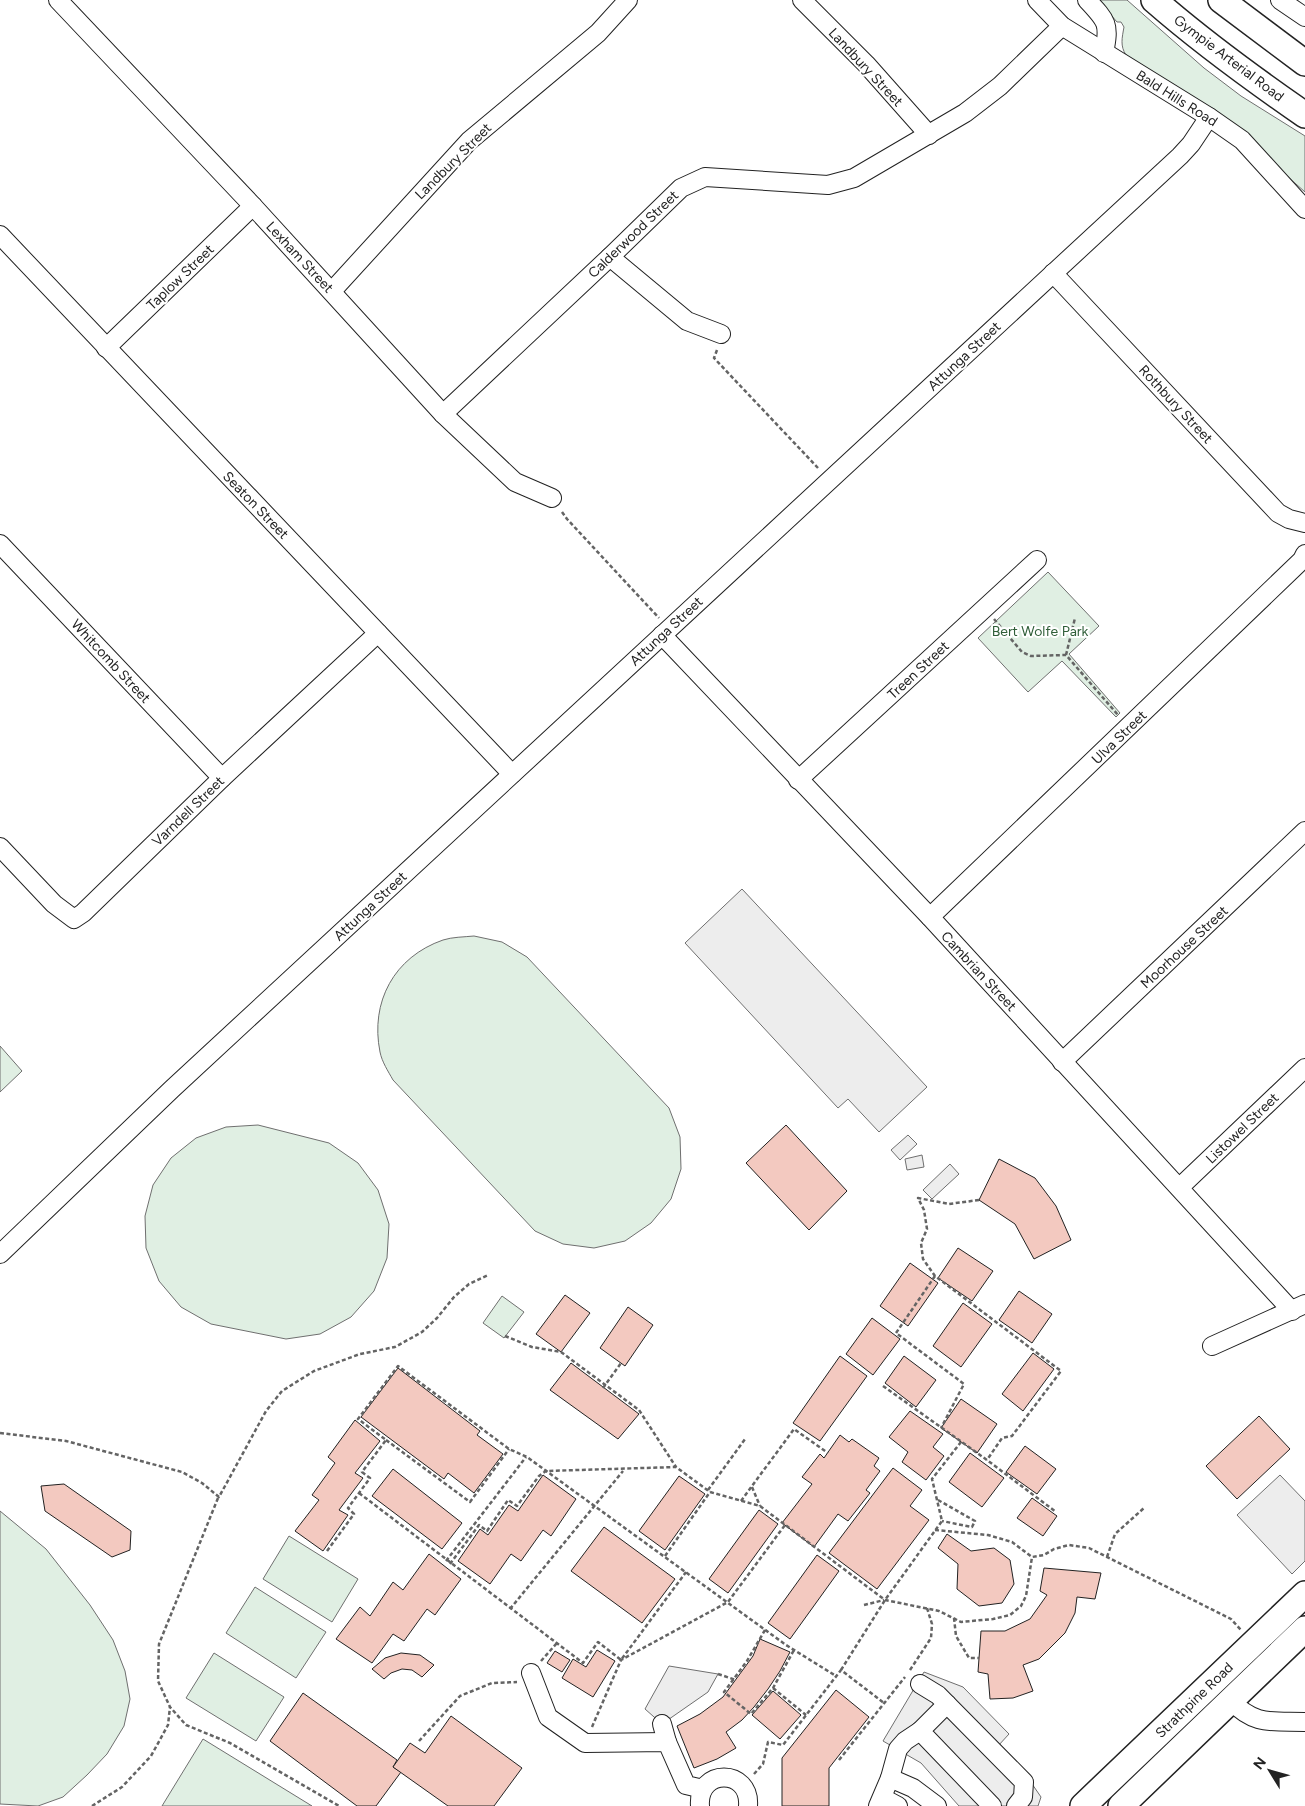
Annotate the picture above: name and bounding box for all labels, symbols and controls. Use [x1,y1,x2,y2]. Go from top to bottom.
street label: Gympie Arterial Road [1170,11,1287,105]
street label: Landbury Street [825,25,906,110]
street label: Bald Hills Road [1133,67,1220,130]
street label: Landbury Street [412,120,495,203]
street label: Calderwood Street [585,187,682,282]
street label: Lexham Street [262,218,337,296]
street label: Taplow Street [143,241,218,314]
street label: Attunga Street [924,318,1004,395]
street label: Rothbury Street [1135,362,1216,447]
street label: Seaton Street [219,468,292,543]
street label: Attunga Street [626,593,706,670]
street label: Whitcomb Street [68,616,154,707]
park label: Bert Wolfe Park [992,623,1089,640]
street label: Treen Street [884,638,953,703]
street label: Ulva Street [1088,707,1150,768]
street label: Varndell Street [149,773,228,850]
street label: Attunga Street [330,868,410,945]
street label: Moorhouse Street [1137,902,1232,992]
street label: Cambrian Street [937,928,1020,1015]
street label: Listowel Street [1202,1089,1282,1167]
street label: Strathpine Road [1152,1659,1237,1742]
north arrow [1245,1746,1295,1796]
text: N [1250,1754,1270,1773]

